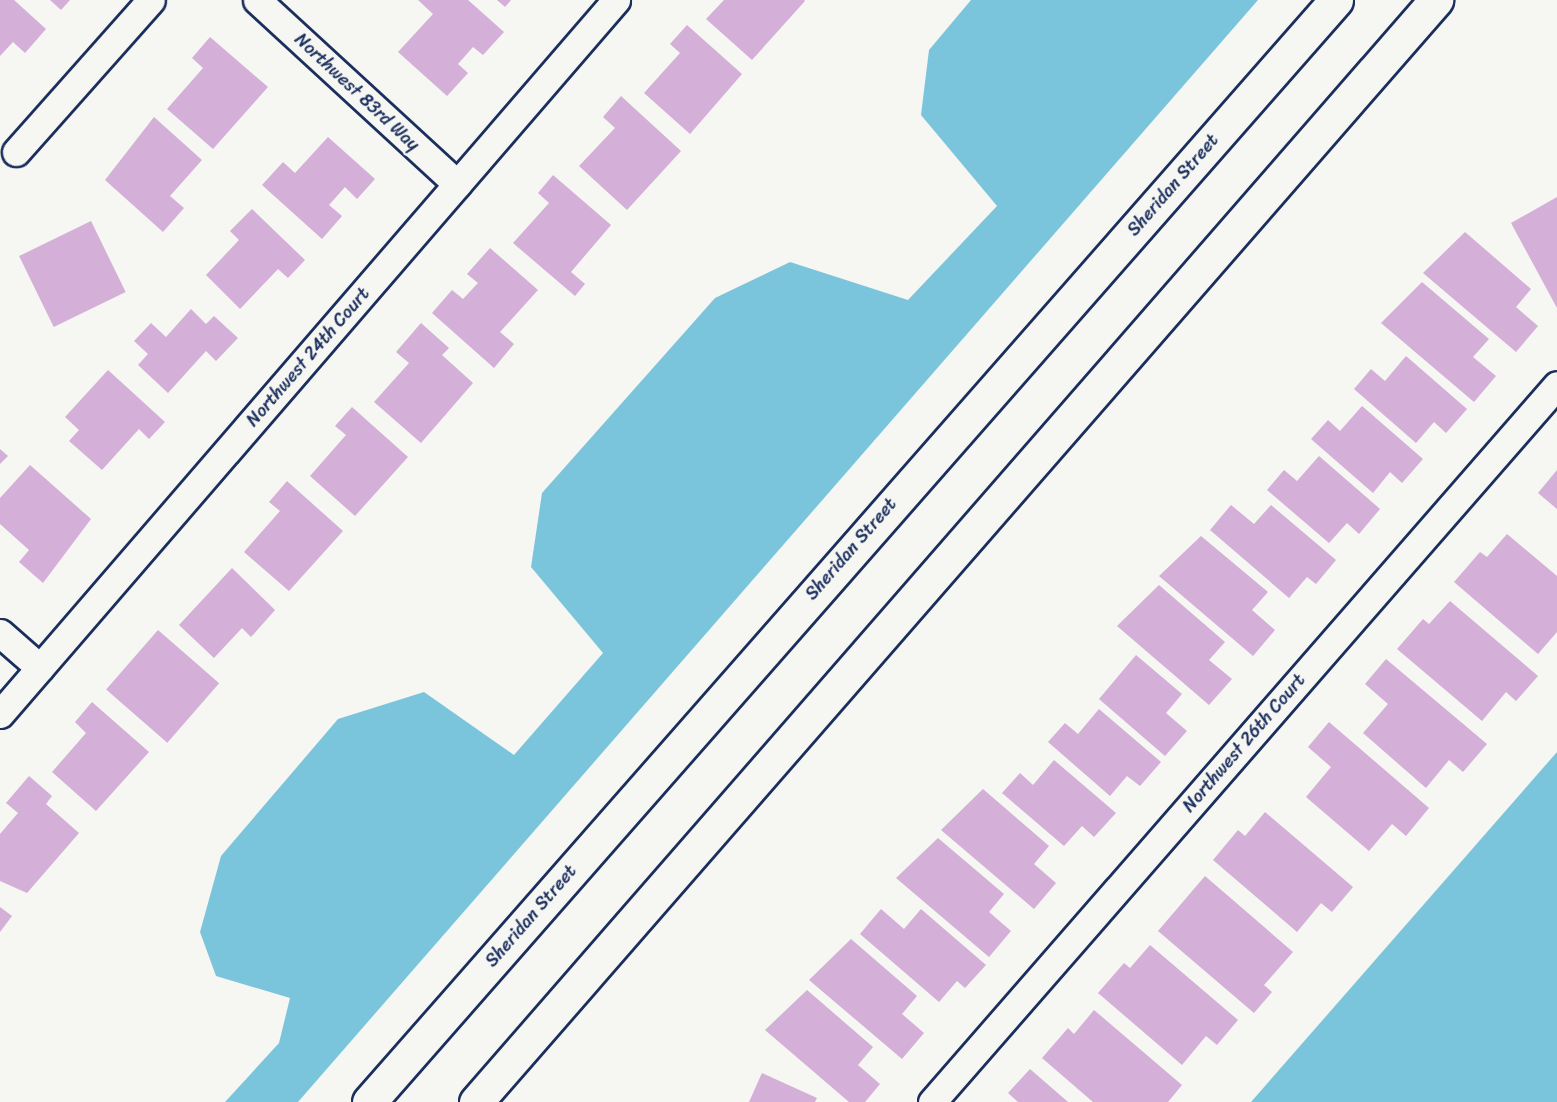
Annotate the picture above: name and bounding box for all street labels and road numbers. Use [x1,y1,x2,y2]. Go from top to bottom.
street label: Northwest 83rd Way [290,29,424,155]
street label: Sheridan Street [1123,130,1223,240]
street label: Northwest 24th Court [242,283,374,431]
street label: Sheridan Street [801,494,901,604]
street label: Northwest 26th Court [1178,669,1310,817]
street label: Sheridan Street [481,861,581,971]

